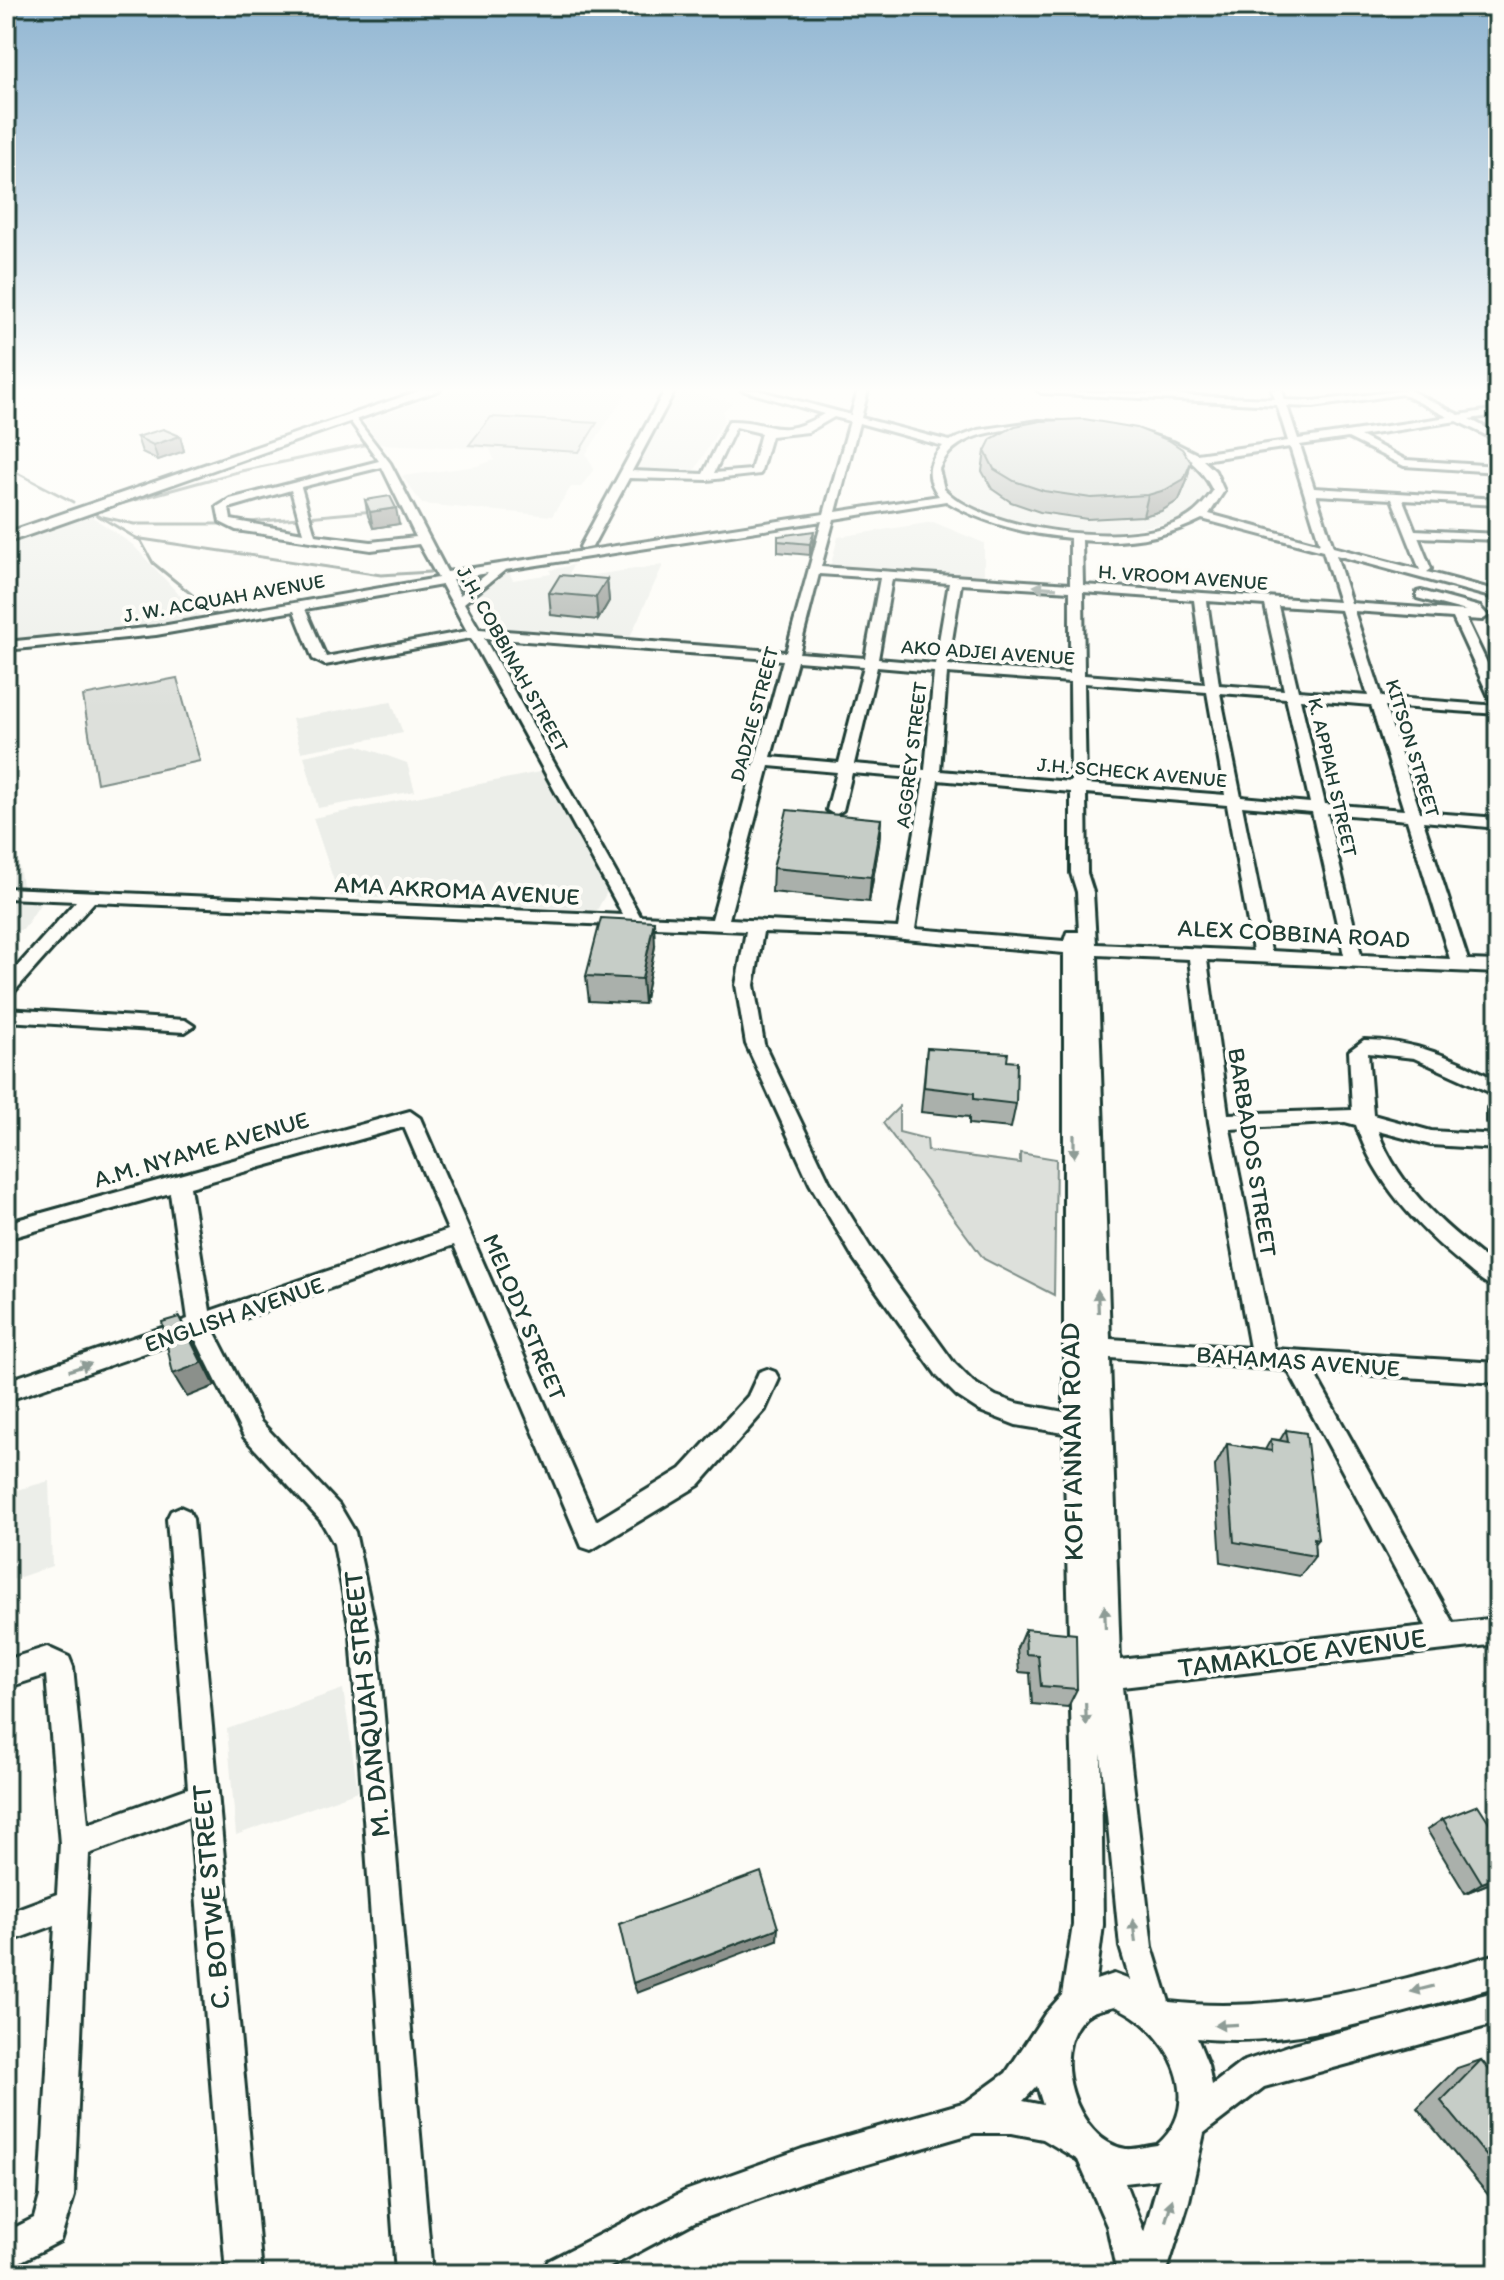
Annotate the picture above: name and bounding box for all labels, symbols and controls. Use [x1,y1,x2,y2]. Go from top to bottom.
street label: H. VROOM AVENUE [1097,559,1269,595]
street label: J.H. COBBINAH STREET [452,562,574,756]
street label: J. W. ACQUAH AVENUE [122,568,326,628]
one-way arrow [1032,580,1057,593]
street label: AKO ADJEI AVENUE [900,634,1076,670]
street label: DADZIE STREET [724,644,784,784]
street label: KITSON STREET [1381,676,1445,820]
street label: AGGREY STREET [890,680,932,830]
street label: K. APPIAH STREET [1303,695,1363,859]
street label: J.H. SCHECK AVENUE [1036,752,1228,792]
street label: AMA AKROMA AVENUE [334,869,580,911]
street label: ALEX COBBINA ROAD [1177,912,1411,954]
street label: BARBADOS STREET [1222,1046,1284,1259]
street label: A.M. NYAME AVENUE [90,1104,312,1194]
one-way arrow [1068,1134,1080,1159]
street label: MELODY STREET [477,1229,573,1405]
street label: ENGLISH AVENUE [140,1270,328,1358]
one-way arrow [1091,1288,1104,1313]
street label: KOFI ANNAN ROAD [1052,1322,1090,1562]
street label: BAHAMAS AVENUE [1195,1339,1401,1383]
one-way arrow [68,1360,92,1372]
street label: M. DANQUAH STREET [335,1569,397,1839]
one-way arrow [1099,1604,1111,1629]
street label: TAMAKLOE AVENUE [1176,1620,1428,1684]
one-way arrow [1079,1702,1092,1727]
street label: C. BOTWE STREET [183,1783,237,2011]
one-way arrow [1127,1919,1140,1944]
one-way arrow [1410,1984,1435,1996]
one-way arrow [1213,2018,1238,2031]
one-way arrow [1163,2197,1176,2221]

